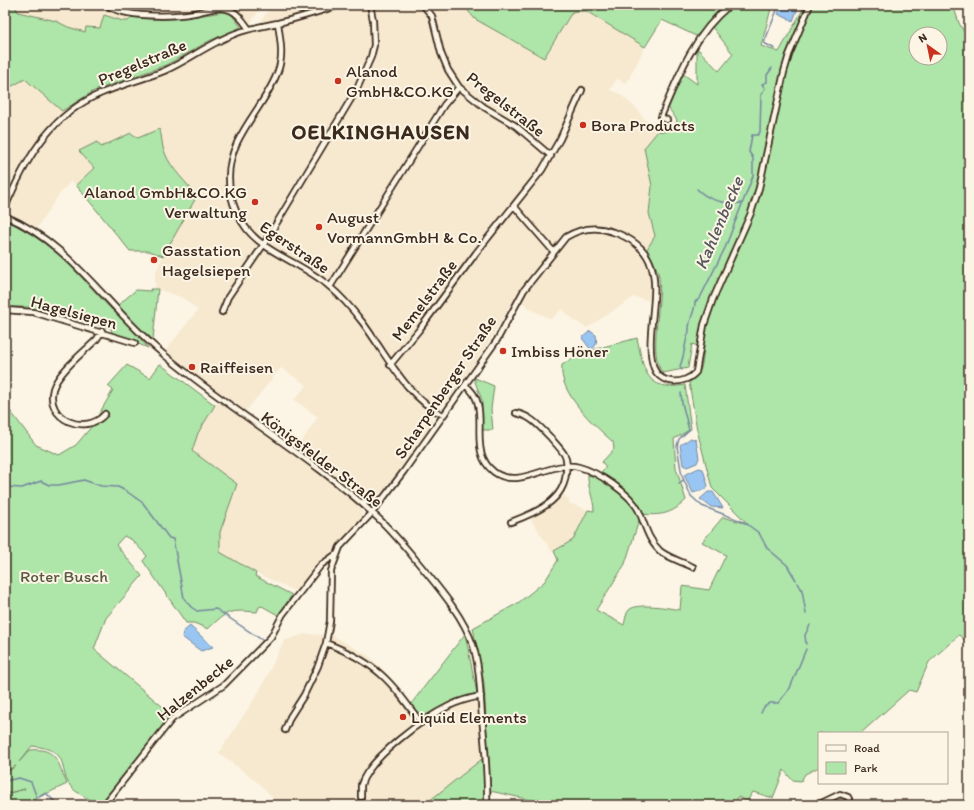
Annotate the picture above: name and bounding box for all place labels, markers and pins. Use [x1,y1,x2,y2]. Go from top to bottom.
place label: Alanod GmbH&CO.KG [346,61,454,101]
marker: Alanod GmbH&CO.KG [333,76,343,86]
place label: Bora Products [591,115,695,135]
marker: Bora Products [578,120,588,130]
place label: Alanod GmbH&CO.KG Verwaltung [84,182,247,222]
marker: Alanod GmbH&CO.KG Verwaltung [250,197,260,207]
place label: August VormannGmbH & Co. [327,207,482,247]
marker: August VormannGmbH & Co. [314,222,324,232]
place label: Gasstation Hagelsiepen [162,240,250,280]
marker: Gasstation Hagelsiepen [149,255,159,265]
place label: Imbiss Höner [511,341,609,361]
marker: Imbiss Höner [498,346,508,356]
place label: Raiffeisen [200,357,273,377]
marker: Raiffeisen [187,362,197,372]
place label: Liquid Elements [411,707,527,727]
marker: Liquid Elements [398,712,408,722]

